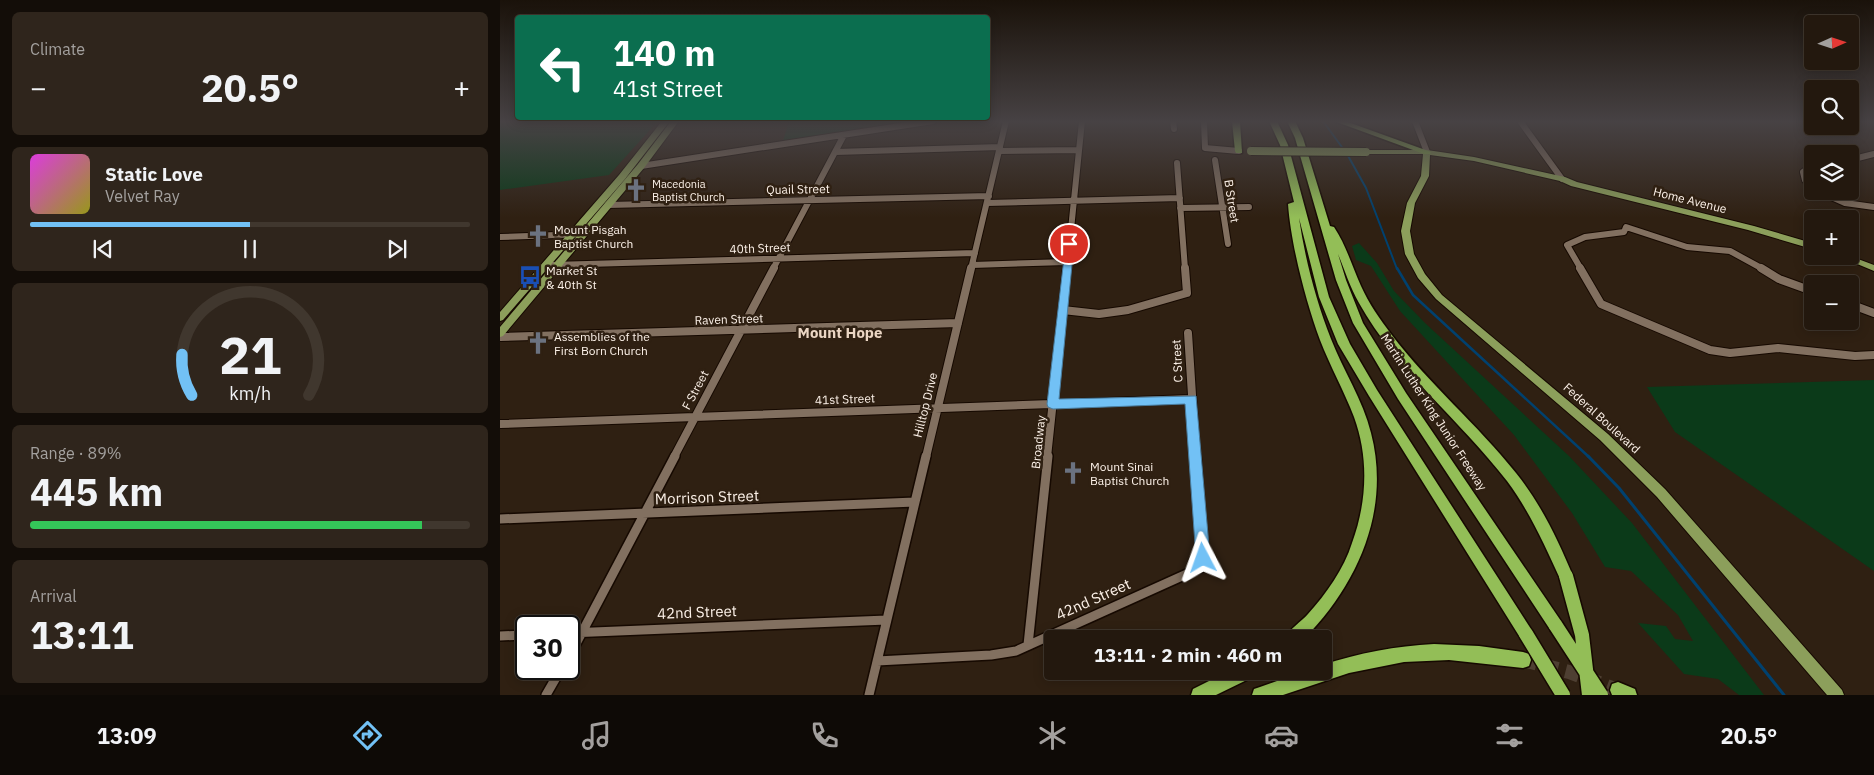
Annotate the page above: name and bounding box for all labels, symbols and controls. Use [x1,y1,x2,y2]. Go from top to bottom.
north arrow [1804,15,1859,70]
map controls [1804,15,1859,330]
text: 140 m [613,30,716,76]
icon: left [530,35,595,100]
text: Climate [30,39,85,59]
text: 20.5° [201,63,299,112]
text: − [30,69,47,106]
text: + [453,69,470,106]
text: 41st Street [613,74,723,103]
button: search [1804,80,1859,135]
button: layers [1804,145,1859,200]
text: Static Love [105,162,203,186]
church icon: Macedonia Baptist Church [623,177,649,203]
place label: Macedonia Baptist Church [652,177,725,204]
street label: B Street [1221,178,1243,224]
street label: Quail Street [766,181,830,197]
street label: Home Avenue [1652,184,1729,216]
text: Velvet Ray [105,186,180,206]
button: + [1804,210,1859,265]
place label: Mount Pisgah Baptist Church [554,222,633,251]
church icon: Mount Pisgah Baptist Church [525,223,551,249]
pin [1048,223,1090,265]
icon: arrive [1055,230,1083,258]
icon: previous [89,235,117,263]
icon: pause [236,235,264,263]
icon: next [383,235,411,263]
street label: 40th Street [729,239,791,257]
place label: Market St & 40th St [546,263,598,292]
bus stop icon: Market St & 40th St [517,264,543,290]
button: − [1804,275,1859,330]
street label: Raven Street [694,310,764,328]
text: 21 [219,321,281,388]
district label: Mount Hope [798,323,882,342]
place label: Assemblies of the First Born Church [554,329,650,358]
church icon: Assemblies of the First Born Church [525,330,551,356]
street label: Martin Luther King Junior Freeway [1378,331,1490,493]
street label: C Street [1168,339,1186,383]
street label: F Street [678,368,712,412]
street label: Hilltop Drive [910,371,940,439]
street label: Federal Boulevard [1561,380,1643,456]
text: km/h [229,382,271,405]
street label: 41st Street [815,390,875,408]
street label: Broadway [1028,414,1048,469]
text: Range · 89% [30,443,122,463]
place label: Mount Sinai Baptist Church [1090,459,1169,488]
church icon: Mount Sinai Baptist Church [1060,460,1086,486]
text: 445 km [30,467,163,516]
street label: Morrison Street [655,486,759,508]
position arrow [1176,531,1228,583]
street label: 42nd Street [1053,574,1133,624]
text: Arrival [30,586,77,606]
street label: 42nd Street [657,601,737,623]
text: 13:11 [30,610,134,659]
speed limit sign: 30 [515,615,580,680]
text: 13:11 · 2 min · 460 m [1094,643,1282,667]
icon: directions [350,718,385,753]
icon: music [579,718,614,753]
icon: phone [807,718,842,753]
icon: climate [1035,718,1070,753]
icon: car [1264,718,1299,753]
icon: filters [1492,718,1527,753]
text: 13:09 [97,721,157,750]
text: 20.5° [1720,721,1777,750]

